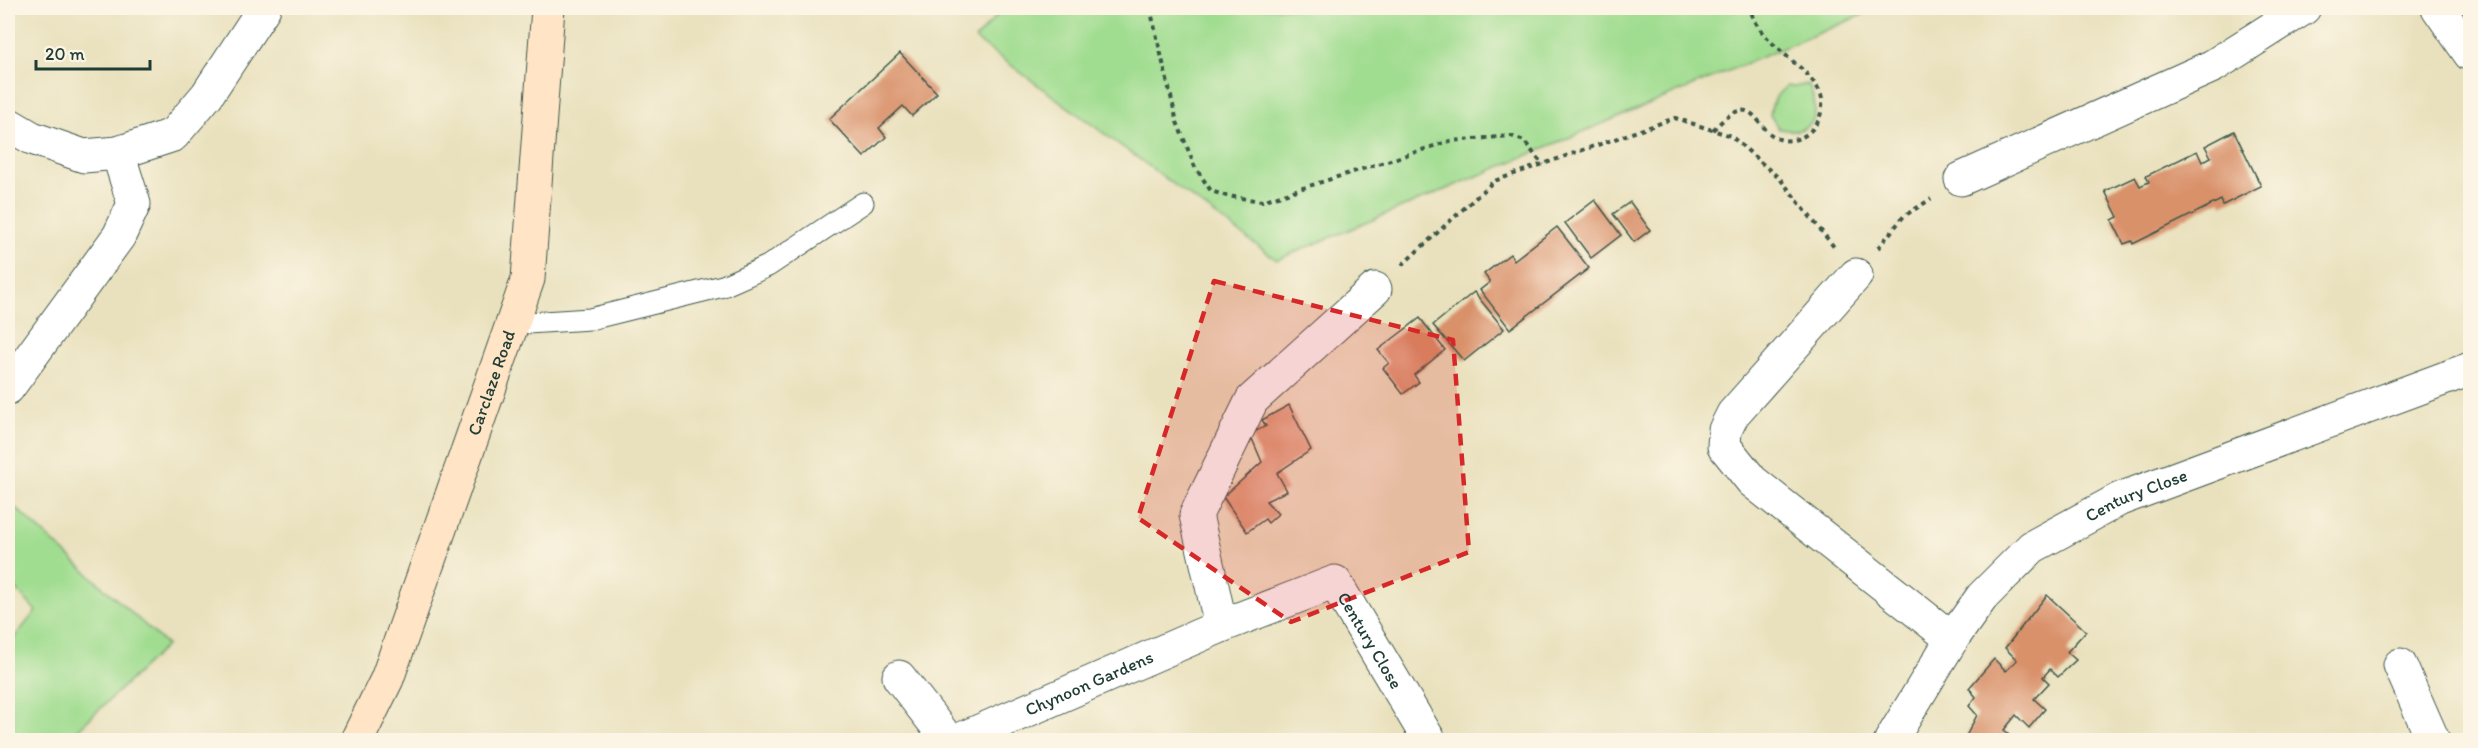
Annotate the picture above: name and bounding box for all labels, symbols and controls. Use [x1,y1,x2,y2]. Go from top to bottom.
scale bar [36,33,150,71]
text: 20 m [45,43,85,65]
street label: Carclaze Road [463,327,520,438]
street label: Century Close [2081,464,2190,527]
street label: Century Close [1332,588,1407,693]
street label: Chynoon Gardens [1022,646,1157,721]

